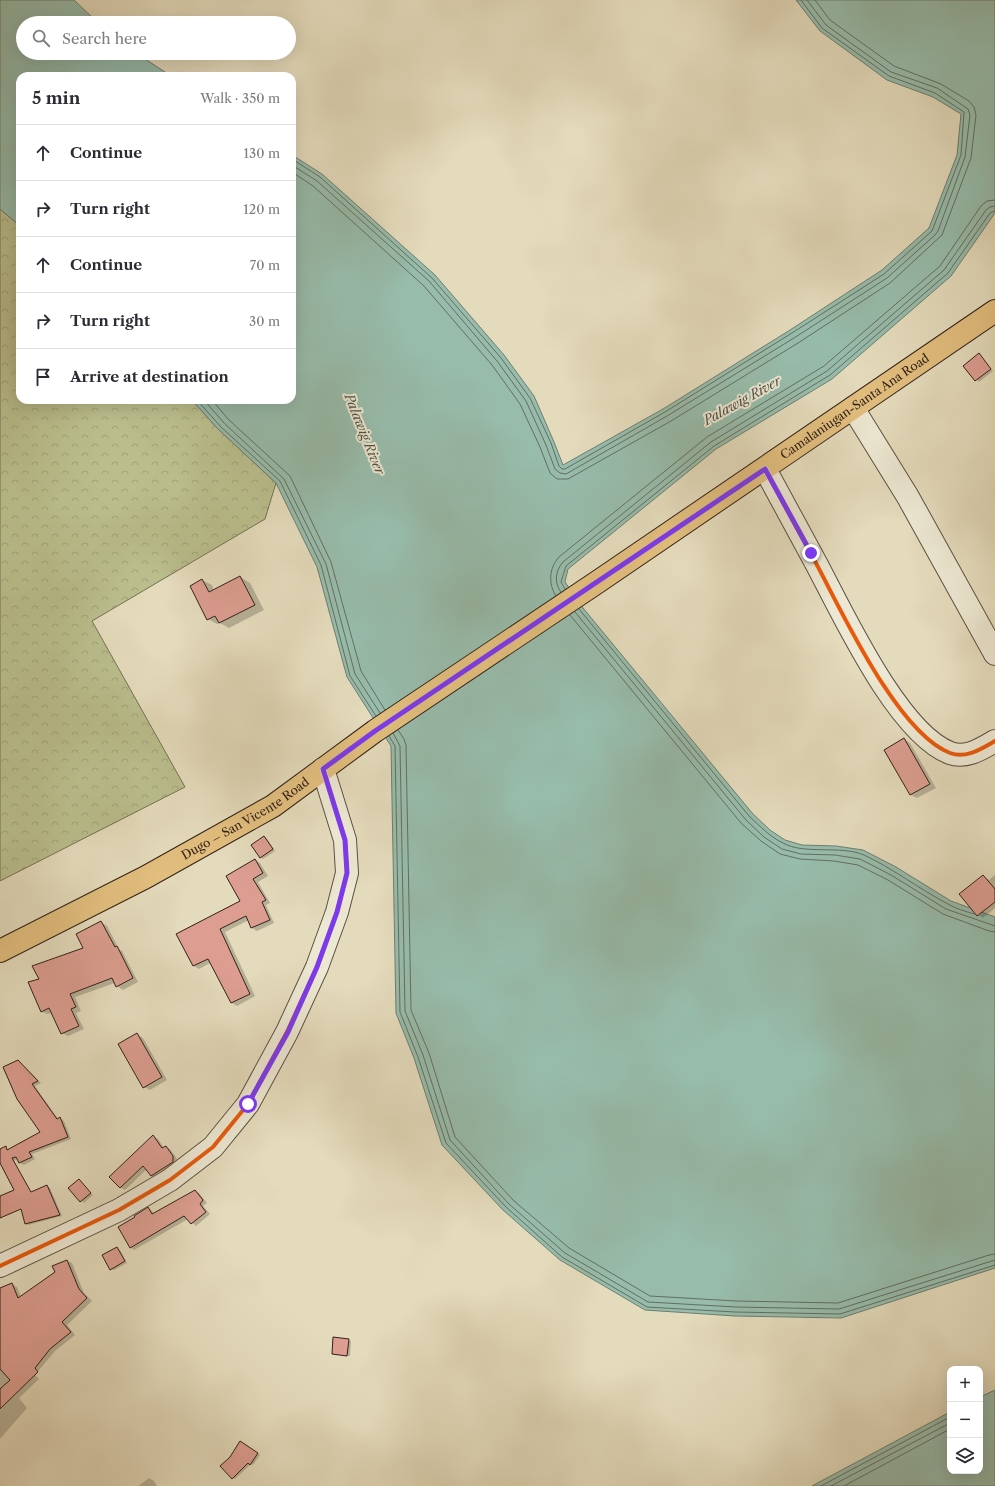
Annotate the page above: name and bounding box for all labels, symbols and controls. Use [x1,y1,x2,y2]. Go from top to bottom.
search box [16,16,296,60]
icon: search [30,27,52,49]
text: Search here [62,29,147,48]
text: 5 min [32,88,80,108]
text: Walk · 350 m [200,90,280,106]
icon: ahead [32,142,54,164]
text: Continue [70,143,142,162]
text: 130 m [244,145,280,161]
icon: right [32,198,54,220]
text: Turn right [70,199,150,218]
text: 120 m [243,201,280,217]
icon: ahead [32,254,54,276]
text: Continue [70,255,142,274]
text: 70 m [250,257,280,273]
icon: right [32,310,54,332]
text: Turn right [70,311,150,330]
text: 30 m [249,313,280,329]
street label: Camalaniugan-Santa Ana Road [777,350,932,462]
icon: arrive [32,366,54,388]
text: Arrive at destination [70,367,229,386]
water label: Palawig River [700,372,784,428]
water label: Palawig River [341,390,389,478]
route end [802,544,820,562]
street label: Dugo – San Vicente Road [179,774,312,863]
route start [239,1095,257,1113]
map controls [947,1366,983,1474]
button: + [947,1366,983,1402]
button: − [947,1402,983,1438]
button: layers [947,1438,983,1474]

